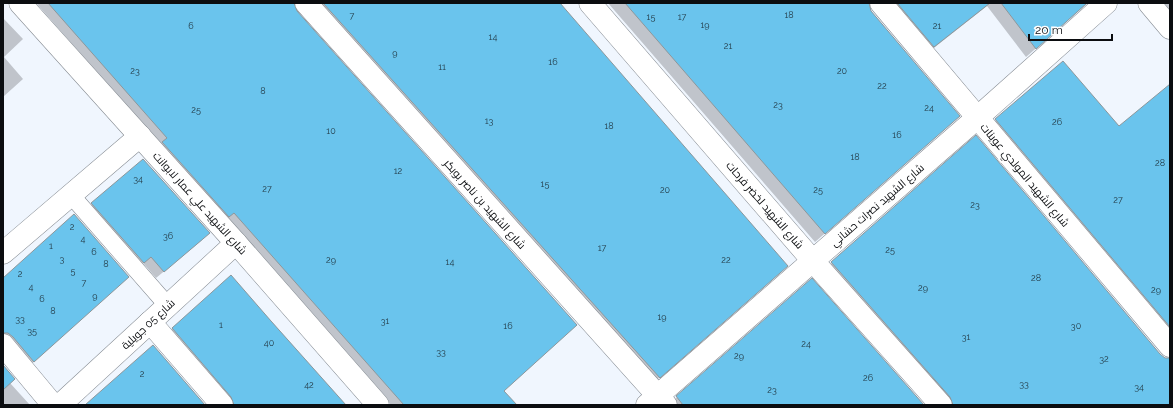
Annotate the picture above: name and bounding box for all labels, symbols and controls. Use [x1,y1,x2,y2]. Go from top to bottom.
house number: 18 [784,10,794,20]
house number: 7 [350,11,355,21]
house number: 15 [647,12,655,22]
house number: 17 [678,12,686,22]
scale bar [1029,16,1112,42]
house number: 19 [700,20,710,30]
house number: 6 [188,21,194,31]
house number: 21 [933,21,941,31]
text: 20 m [1035,23,1063,37]
house number: 14 [489,32,497,42]
house number: 21 [724,41,732,51]
house number: 9 [392,48,398,58]
house number: 16 [548,57,558,67]
house number: 11 [438,62,446,72]
house number: 23 [130,66,140,76]
house number: 20 [837,66,848,76]
house number: 22 [877,81,887,91]
house number: 8 [260,86,266,96]
house number: 23 [773,100,783,110]
house number: 24 [924,103,934,113]
house number: 25 [191,105,201,115]
house number: 13 [485,116,494,126]
house number: 26 [1052,117,1063,127]
house number: 18 [604,121,614,131]
street label: شارع الشهيد المولدي عوينات [976,121,1072,231]
house number: 10 [326,126,336,136]
house number: 16 [892,130,902,140]
street label: شارع الشهيد علي عمار لابوانت [149,149,249,259]
house number: 18 [850,152,860,162]
street label: شارع الشهيد بن ناصر بوبكر [440,156,528,252]
house number: 28 [1155,158,1165,168]
street label: شارع الشهيد لخضر فرحات [722,159,806,252]
street label: شارع الشهيد نصرات حشاني [828,161,928,251]
house number: 12 [394,166,403,176]
house number: 34 [133,174,143,184]
house number: 15 [541,179,549,189]
house number: 27 [262,184,272,194]
house number: 20 [660,185,671,195]
house number: 25 [813,185,823,195]
house number: 27 [1113,195,1123,205]
house number: 23 [970,200,980,210]
house number: 2 [70,222,75,232]
house number: 36 [163,231,174,241]
house number: 4 [81,234,86,244]
house number: 1 [49,241,53,251]
house number: 17 [598,243,606,253]
house number: 25 [885,245,895,255]
house number: 6 [91,247,97,257]
house number: 3 [60,254,65,264]
house number: 29 [326,255,336,265]
house number: 22 [721,255,731,265]
house number: 14 [446,257,454,267]
house number: 8 [103,259,109,269]
house number: 5 [71,266,76,276]
house number: 2 [18,269,23,279]
house number: 28 [1031,273,1041,283]
house number: 7 [82,278,87,288]
house number: 4 [29,282,34,292]
house number: 29 [918,283,928,293]
house number: 29 [1151,285,1161,295]
house number: 9 [92,291,98,301]
house number: 6 [39,294,45,304]
street label: شارع 05 جويلية [119,296,178,353]
house number: 8 [50,306,56,316]
house number: 19 [657,312,667,322]
house number: 33 [15,314,25,324]
house number: 31 [381,316,389,326]
house number: 1 [219,320,223,330]
house number: 16 [503,321,513,331]
house number: 30 [1071,321,1082,331]
house number: 35 [27,326,37,336]
house number: 31 [962,332,970,342]
house number: 40 [264,338,275,348]
house number: 24 [801,339,811,349]
house number: 33 [436,347,446,357]
house number: 29 [734,351,744,361]
house number: 32 [1099,354,1109,364]
house number: 2 [140,369,145,379]
house number: 26 [863,373,874,383]
house number: 33 [1019,379,1029,389]
house number: 42 [304,380,314,390]
house number: 34 [1134,382,1144,392]
house number: 23 [767,385,777,395]

